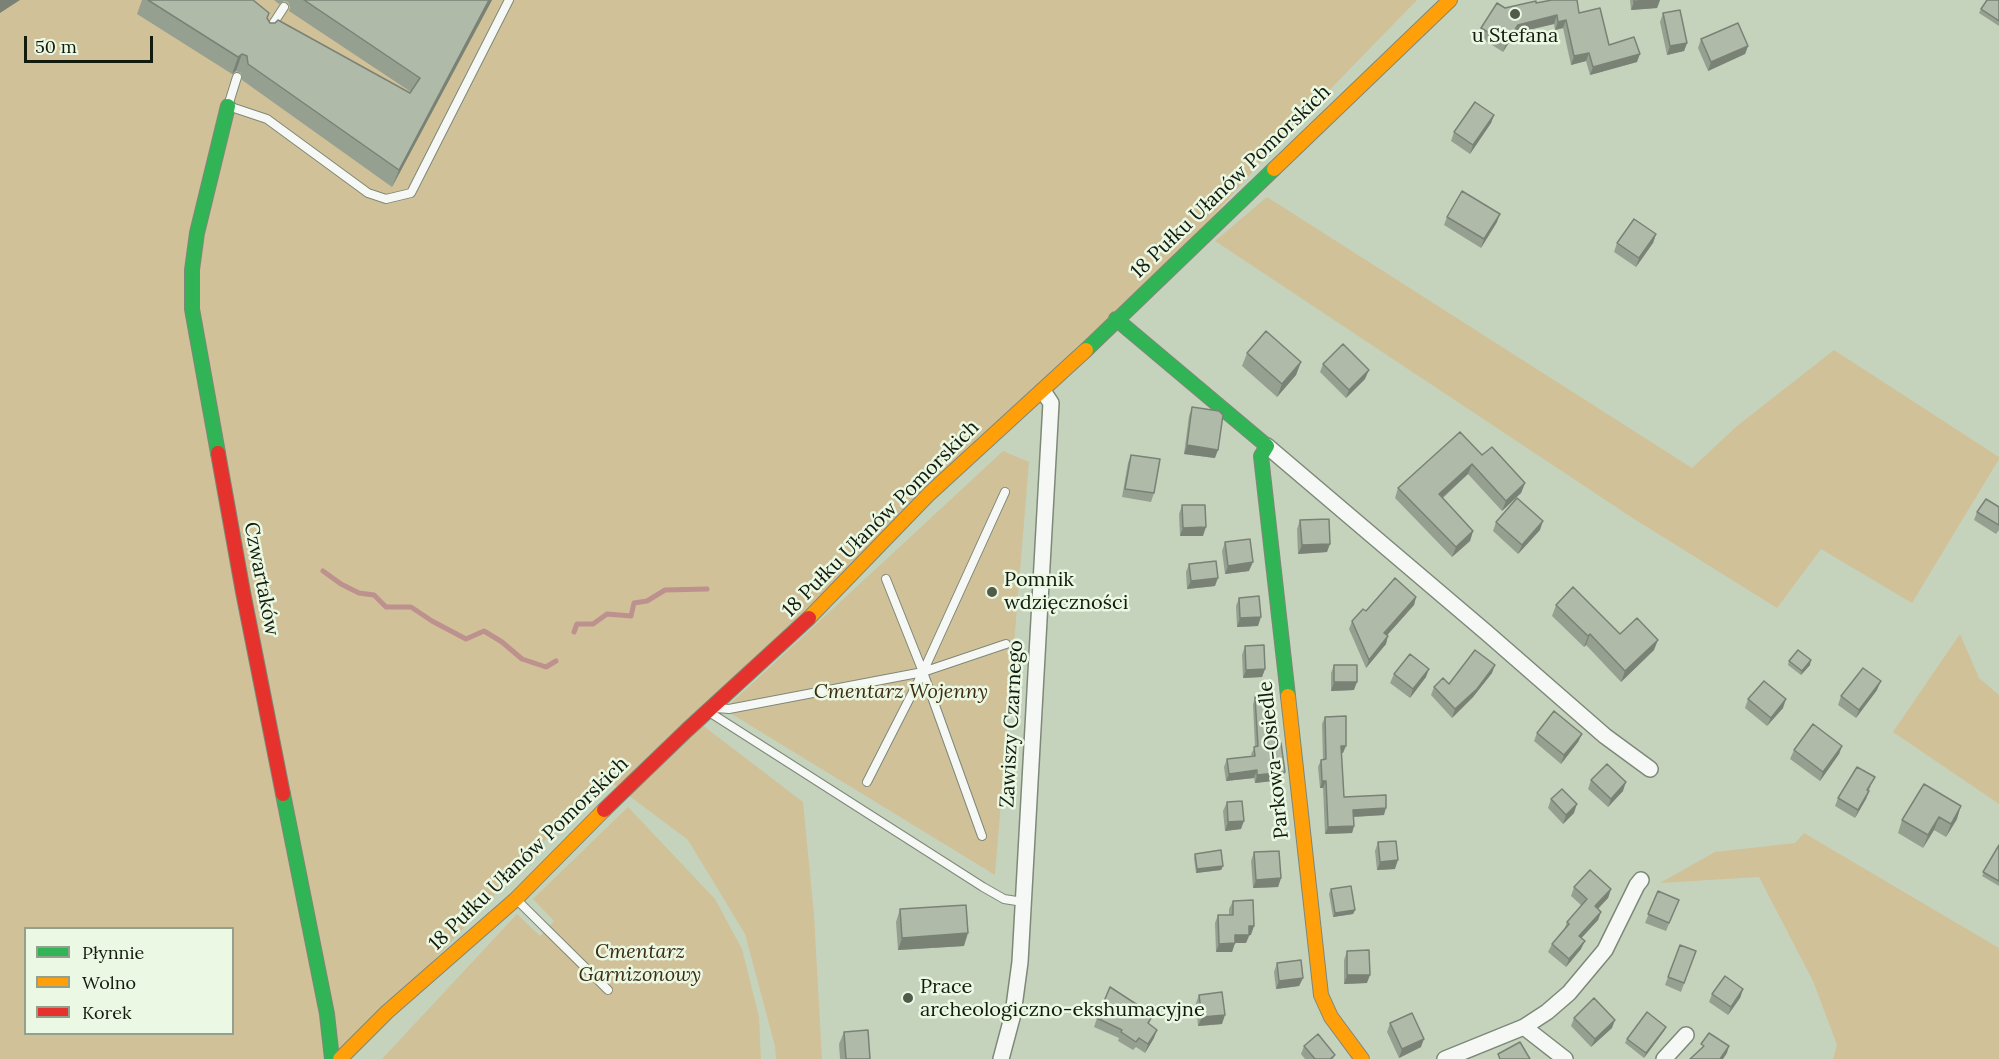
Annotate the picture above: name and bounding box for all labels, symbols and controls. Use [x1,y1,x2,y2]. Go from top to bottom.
marker: u Stefana [1508,7,1522,21]
scale bar [27,24,156,62]
place label: u Stefana [1472,24,1558,48]
text: 50 m [35,35,77,58]
street label: 18 Pułku Ułanów Pomorskich [1126,80,1336,284]
street label: 18 Pułku Ułanów Pomorskich [778,416,984,622]
street label: Czwartaków [238,520,284,638]
place label: Pomnik wdzięczności [1004,568,1128,615]
marker: Pomnik wdzięczności [985,585,999,599]
street label: Zawiszy Czarnego [996,640,1028,808]
park label: Cmentarz Wojenny [814,680,988,704]
street label: Parkowa-Osiedle [1254,680,1294,840]
street label: 18 Pułku Ułanów Pomorskich [424,752,634,956]
legend [24,927,234,1035]
park label: Cmentarz Garnizonowy [579,940,701,987]
text: Płynnie [82,941,144,964]
text: Wolno [82,971,136,994]
place label: Prace archeologiczno-ekshumacyjne [920,975,1205,1022]
marker: Prace archeologiczno-ekshumacyjne [901,991,915,1005]
text: Korek [82,1001,132,1024]

